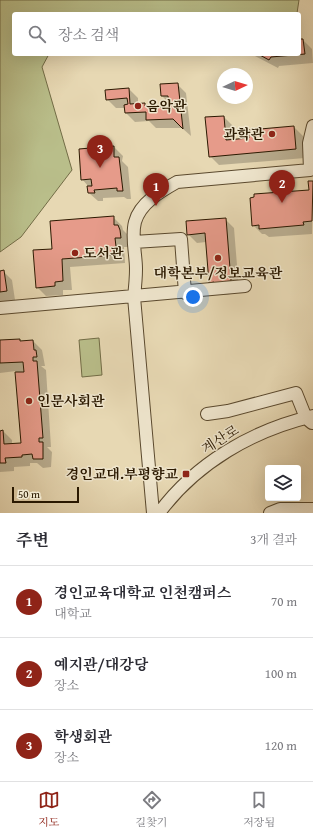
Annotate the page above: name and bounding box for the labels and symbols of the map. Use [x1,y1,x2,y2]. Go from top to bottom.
north arrow [217,68,253,104]
place label: 음악관 [146,96,187,116]
marker: 음악관 [133,101,143,111]
place label: 과학관 [223,124,264,144]
marker: 과학관 [267,129,277,139]
pin: 3 [87,135,113,168]
pin: 2 [269,170,295,203]
pin: 1 [143,173,169,206]
place label: 도서관 [83,243,124,263]
marker: 도서관 [70,248,80,258]
marker: 대학본부/정보교육관 [213,253,223,263]
place label: 대학본부/정보교육관 [154,263,283,283]
your location [183,287,203,307]
place label: 인문사회관 [37,391,105,411]
marker: 인문사회관 [24,396,34,406]
street label: 계산로 [197,420,243,458]
place label: 경인교대.부평향교 [66,464,178,484]
marker: 경인교대.부평향교 [181,469,191,479]
scale bar [12,485,79,504]

